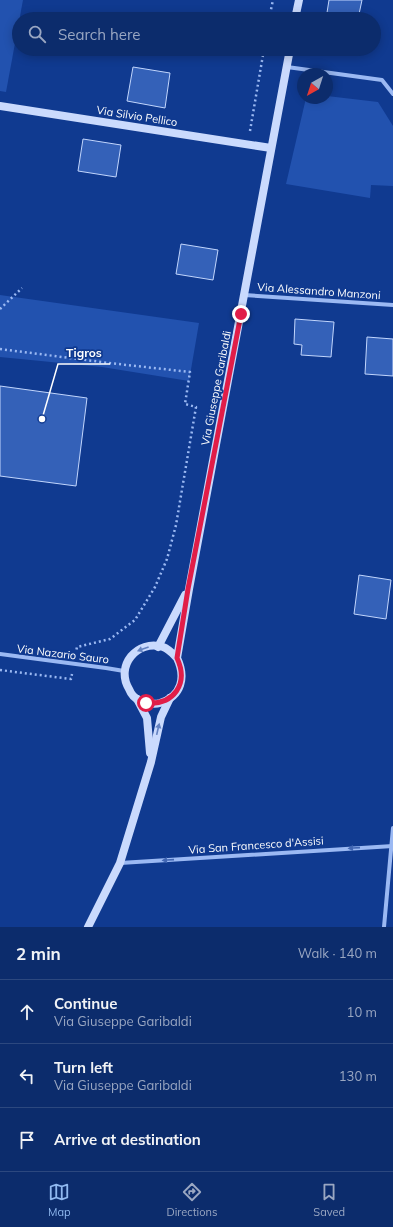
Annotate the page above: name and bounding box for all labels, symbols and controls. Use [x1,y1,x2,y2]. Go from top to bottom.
search box [12,12,381,56]
icon: search [26,23,48,45]
text: Search here [58,25,140,44]
north arrow [297,68,333,104]
street label: Via Silvio Pellico [95,103,179,129]
street label: Via Alessandro Manzoni [257,280,381,302]
route end [232,305,250,323]
street label: Via Giuseppe Garibaldi [198,329,234,447]
callout: Tigros [58,340,110,364]
text: Tigros [66,345,102,360]
street label: Via Nazario Sauro [16,641,110,667]
one-way arrow [136,646,148,652]
route start [137,694,155,712]
one-way arrow [156,723,162,735]
street label: Via San Francesco d'Assisi [188,833,324,857]
one-way arrow [347,845,360,851]
one-way arrow [162,856,174,863]
text: 2 min [16,943,61,964]
text: Walk · 140 m [298,945,377,961]
text: Continue [54,994,117,1013]
icon: ahead [16,1001,38,1023]
text: 10 m [347,1004,377,1020]
text: Via Giuseppe Garibaldi [54,1013,192,1029]
text: Turn left [54,1058,113,1077]
icon: left [16,1065,38,1087]
text: 130 m [339,1068,377,1084]
text: Via Giuseppe Garibaldi [54,1077,192,1093]
icon: arrive [16,1129,38,1151]
text: Arrive at destination [54,1130,201,1149]
tab: Map [48,1181,71,1219]
tab: Directions [167,1181,217,1219]
tab: Saved [313,1181,345,1219]

